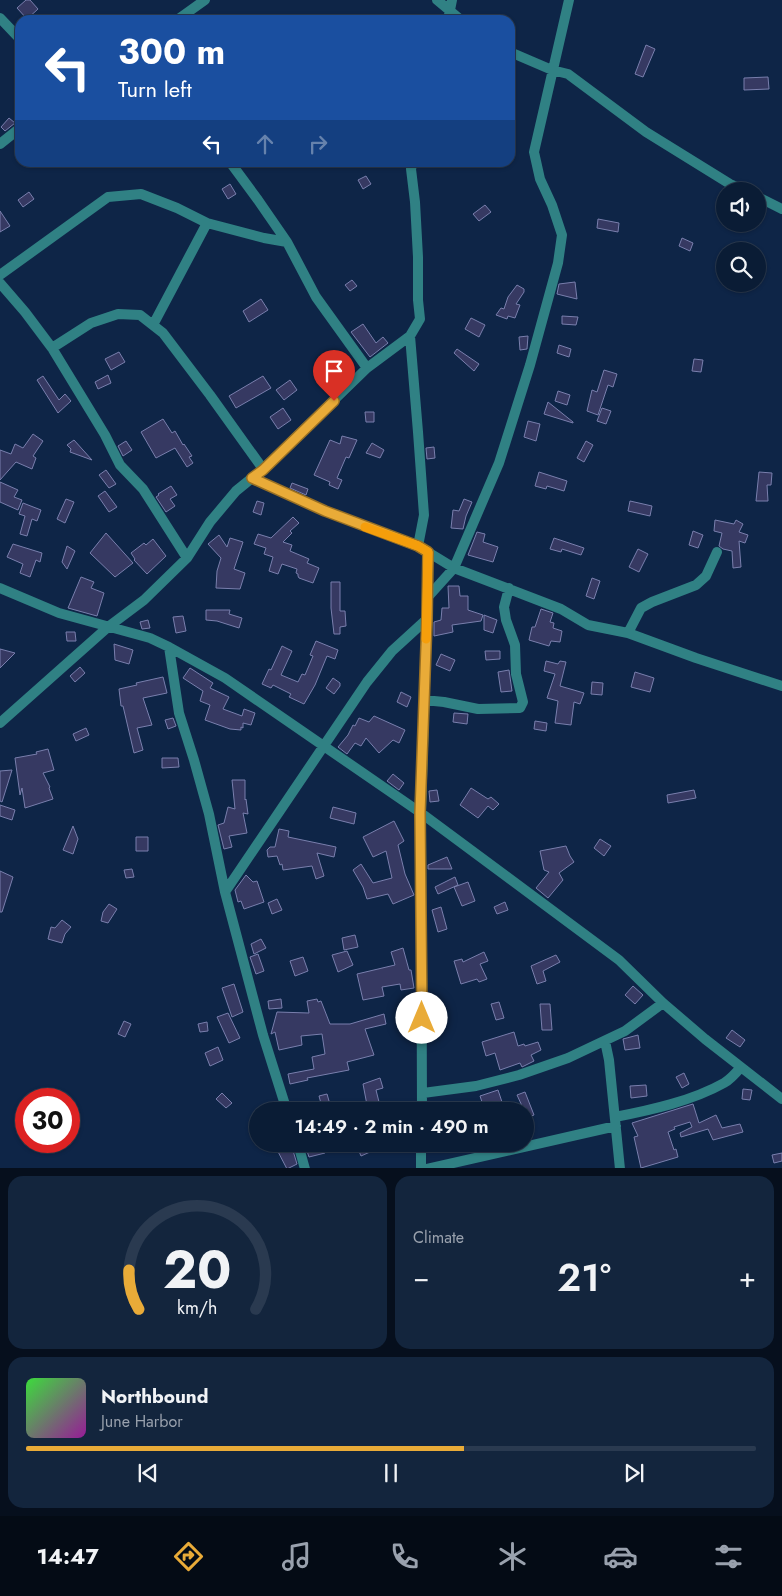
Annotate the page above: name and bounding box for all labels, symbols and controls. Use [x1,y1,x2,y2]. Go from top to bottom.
text: 300 m [118,27,225,77]
icon: left [35,35,100,100]
text: Turn left [118,73,192,105]
icon: left [198,130,226,158]
icon: ahead [251,130,279,158]
icon: right [304,130,332,158]
map controls [716,182,766,292]
button: sound [716,182,766,232]
button: search [716,242,766,292]
pin [313,350,355,401]
icon: arrive [320,357,348,385]
position arrow [395,991,447,1043]
speed limit sign: 30 [15,1088,80,1153]
text: 14:49 · 2 min · 490 m [294,1113,489,1140]
text: Climate [413,1226,464,1249]
text: 20 [163,1232,232,1308]
text: 21° [557,1250,611,1305]
text: − [413,1257,430,1298]
text: + [739,1257,756,1298]
text: km/h [177,1295,218,1321]
text: Northbound [101,1383,208,1410]
text: June Harbor [101,1410,183,1433]
icon: previous [134,1459,162,1487]
icon: pause [377,1459,405,1487]
icon: next [620,1459,648,1487]
icon: directions [171,1539,206,1574]
icon: music [279,1539,314,1574]
icon: phone [387,1539,422,1574]
icon: climate [495,1539,530,1574]
icon: car [603,1539,638,1574]
icon: filters [711,1539,746,1574]
text: 14:47 [36,1540,99,1572]

